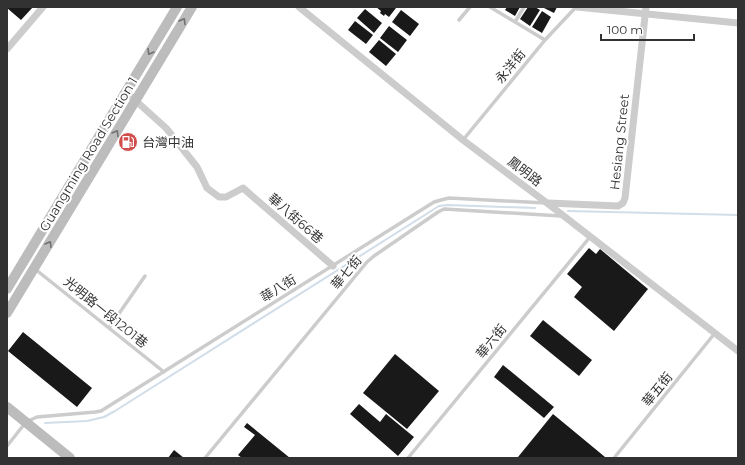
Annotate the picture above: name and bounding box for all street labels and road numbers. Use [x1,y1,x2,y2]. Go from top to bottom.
street label: 永洋街 [492,46,528,86]
street label: Guangming Road Section 1 [36,74,140,234]
street label: Hesiang Street [606,93,632,191]
street label: 鳳明路 [505,153,545,189]
street label: 華八街66巷 [265,190,327,246]
street label: 華七街 [327,252,365,292]
street label: 華八街 [257,271,299,305]
street label: 光明路一段1201巷 [61,273,151,351]
street label: 華六街 [473,321,509,361]
street label: 華五街 [639,369,675,409]

